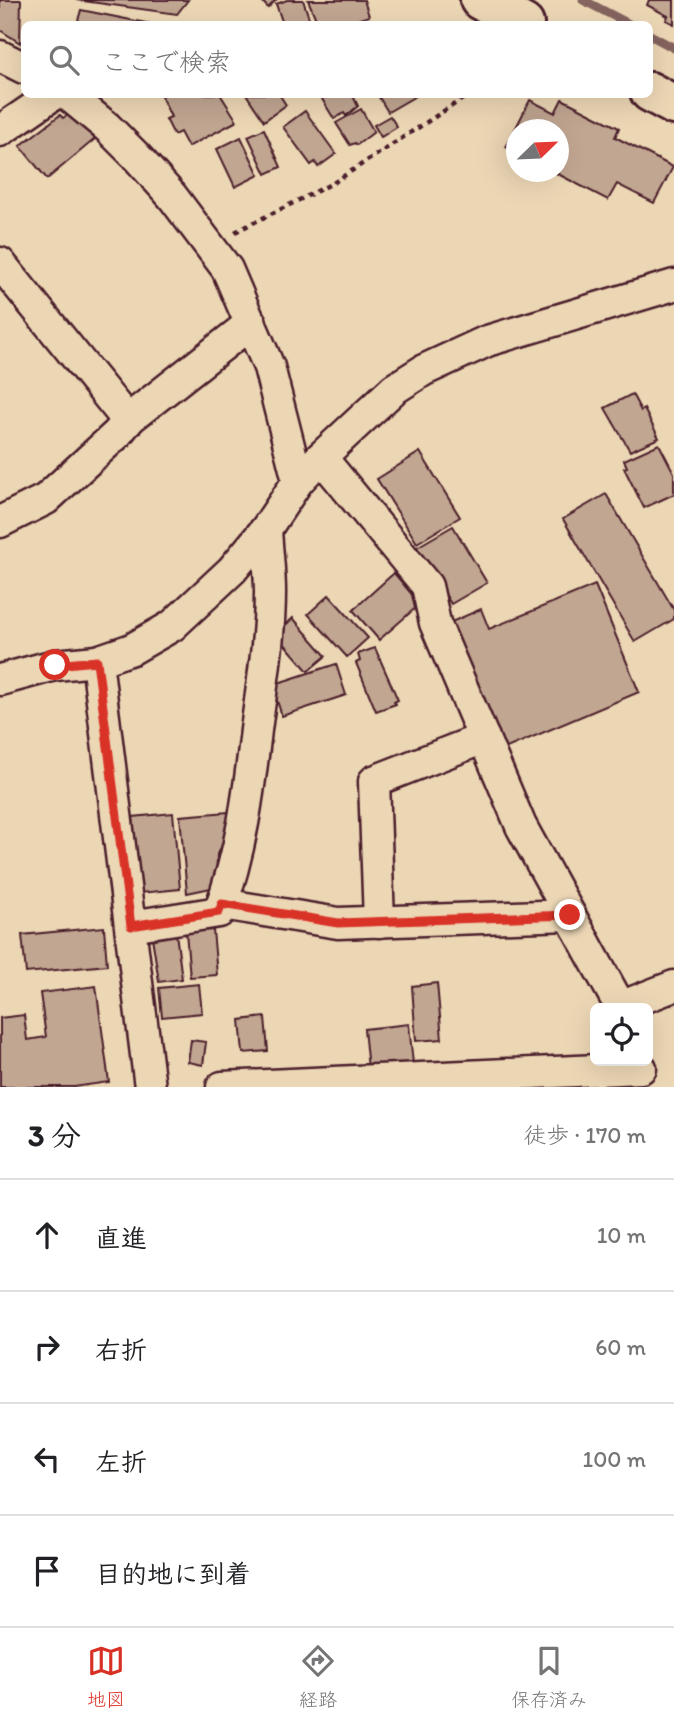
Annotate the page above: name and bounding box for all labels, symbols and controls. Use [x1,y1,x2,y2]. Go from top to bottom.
search box [21,21,653,98]
icon: search [45,41,83,79]
text: ここで検索 [101,46,231,78]
north arrow [506,119,569,182]
route start [39,649,70,680]
route end [554,899,585,930]
map controls [590,1003,653,1066]
button: locate [590,1003,653,1066]
text: 3 分 [28,1117,81,1154]
text: 徒歩 · 170 m [523,1121,646,1149]
icon: ahead [28,1216,66,1254]
text: 10 m [597,1221,646,1249]
text: 直進 [95,1222,147,1254]
icon: right [28,1328,66,1366]
text: 60 m [595,1333,646,1361]
text: 右折 [95,1334,147,1366]
icon: left [28,1440,66,1478]
text: 100 m [582,1445,646,1473]
text: 左折 [95,1446,147,1478]
icon: arrive [28,1552,66,1590]
text: 目的地に到着 [95,1558,251,1590]
tab: 地図 [87,1642,125,1711]
tab: 経路 [299,1642,337,1711]
tab: 保存済み [511,1642,587,1711]

